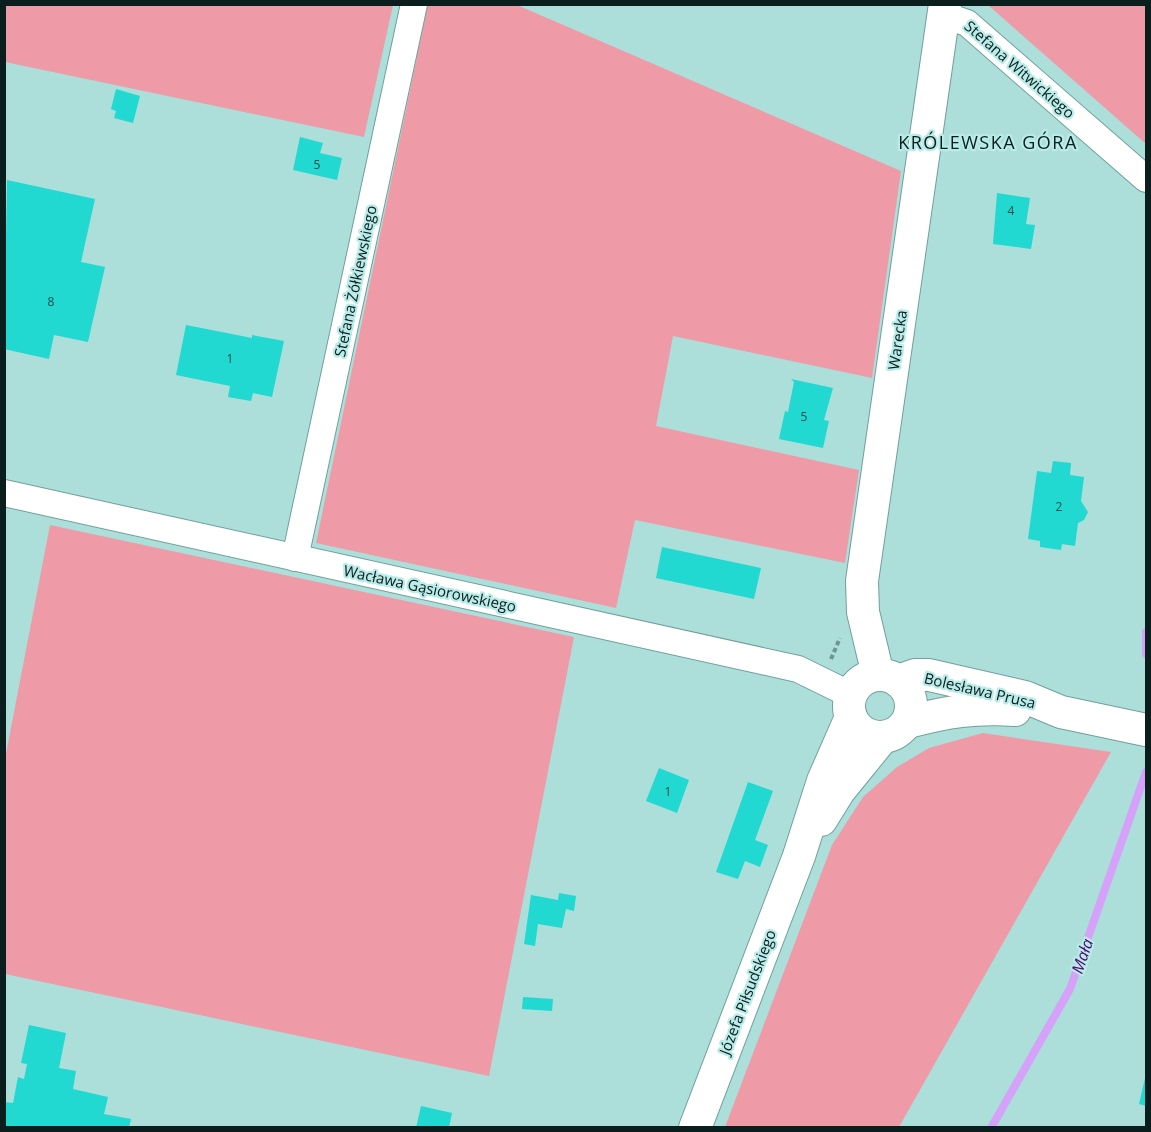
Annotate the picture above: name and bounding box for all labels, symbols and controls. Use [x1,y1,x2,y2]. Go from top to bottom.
street label: Stefana Witwickiego [961,16,1079,122]
district label: KRÓLEWSKA GÓRA [898,130,1078,154]
house number: 5 [314,156,321,173]
house number: 4 [1008,202,1015,219]
street label: Stefana Żółkiewskiego [329,203,381,359]
house number: 8 [48,293,55,310]
street label: Warecka [883,309,911,371]
house number: 1 [227,350,233,367]
house number: 5 [801,408,808,425]
house number: 2 [1056,498,1063,515]
street label: Wacława Gąsiorowskiego [342,560,518,616]
street label: Bolesława Prusa [922,667,1038,713]
house number: 1 [665,783,671,800]
street label: Józefa Piłsudskiego [713,927,780,1059]
water label: Mała [1066,936,1098,976]

